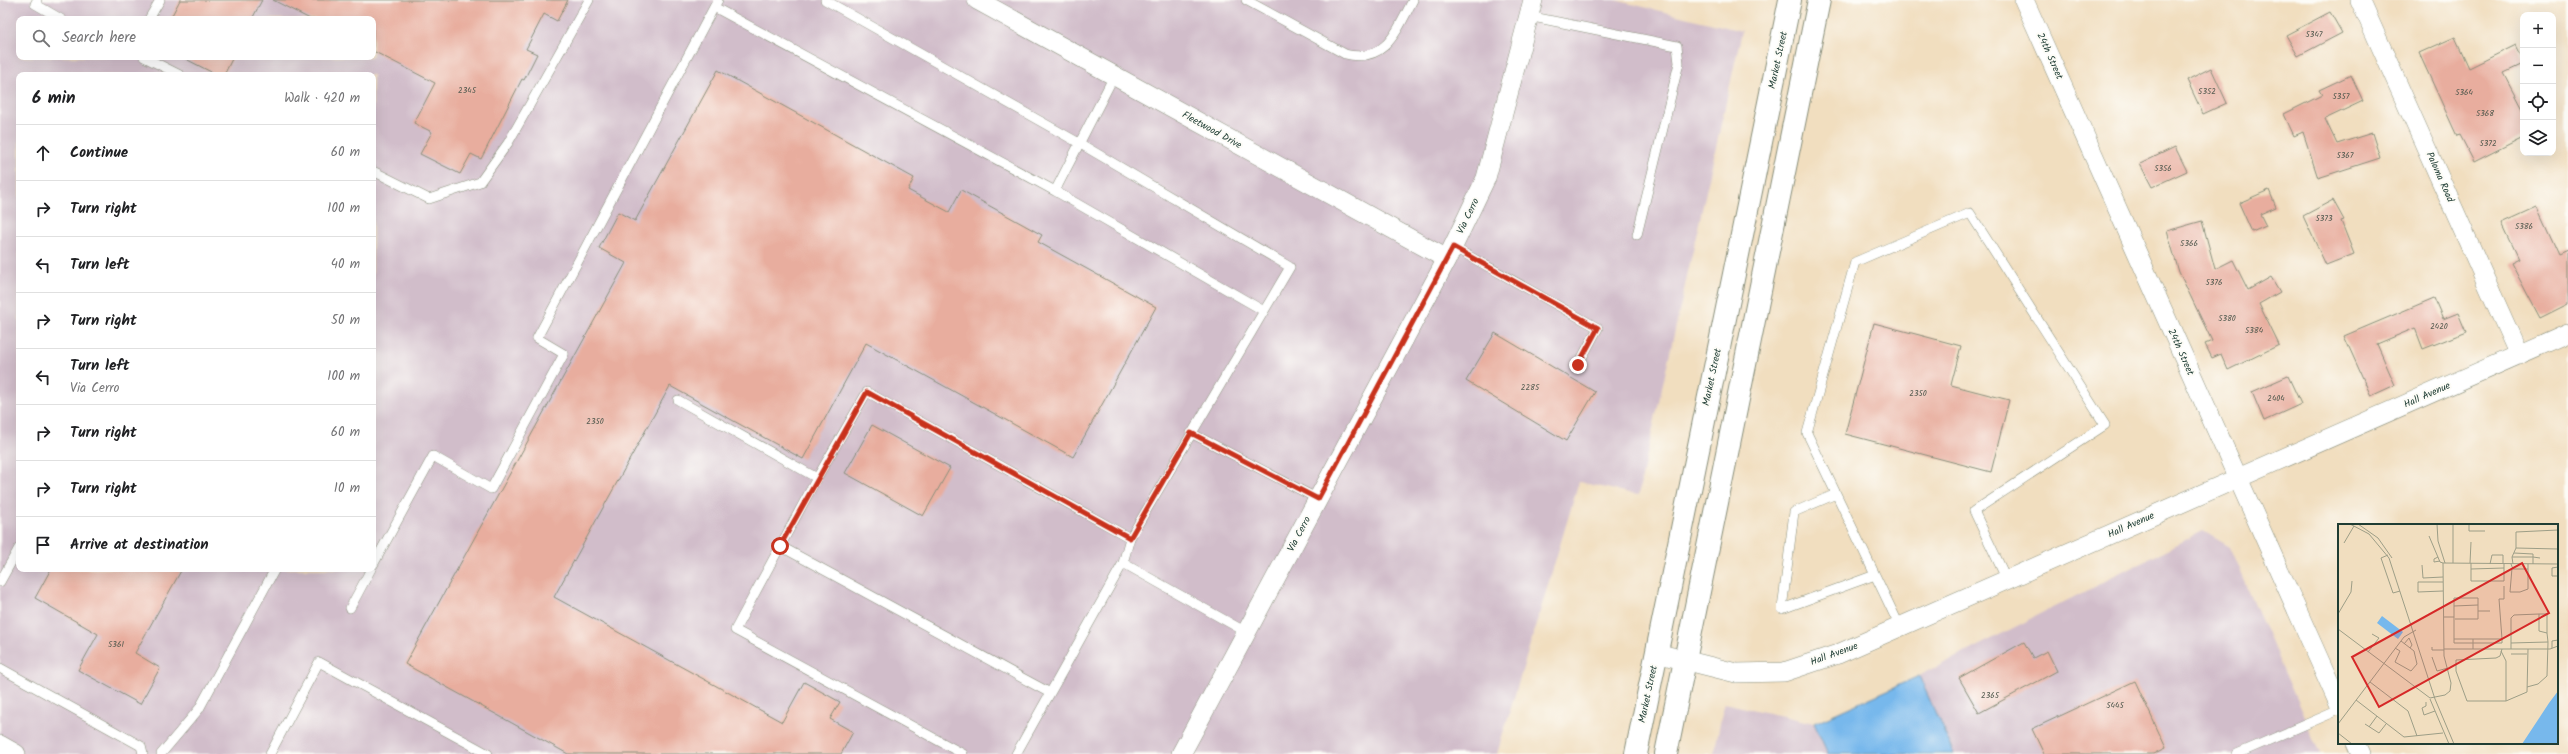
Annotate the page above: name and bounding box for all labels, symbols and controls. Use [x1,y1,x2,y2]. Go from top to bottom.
map controls [2520,12,2556,156]
button: + [2520,12,2556,48]
search box [16,16,376,60]
text: Search here [62,26,136,50]
icon: search [30,27,52,49]
house number: 5347 [2306,28,2323,41]
street label: Market Street [1764,30,1792,90]
street label: 24th Street [2033,30,2068,82]
button: − [2520,48,2556,84]
house number: 2345 [458,84,477,97]
button: locate [2520,84,2556,120]
text: 6 min [32,85,76,112]
house number: 5352 [2198,85,2216,98]
house number: 5364 [2455,86,2473,99]
text: Walk · 420 m [284,88,360,109]
house number: 5357 [2333,90,2350,103]
street label: Fleetwood Drive [1179,107,1245,153]
house number: 5368 [2476,107,2494,120]
button: layers [2520,120,2556,156]
house number: 5372 [2479,137,2497,150]
text: Continue [70,141,128,165]
icon: ahead [32,142,54,164]
text: 60 m [331,142,360,163]
house number: 5367 [2337,149,2354,162]
street label: Paloma Road [2422,149,2459,206]
house number: 5356 [2154,162,2172,175]
street label: Via Cerro [1452,195,1484,237]
text: Turn right [70,197,137,221]
icon: right [32,198,54,220]
text: 100 m [327,198,360,219]
house number: 5373 [2315,212,2333,225]
house number: 5386 [2515,220,2533,233]
house number: 5366 [2180,237,2198,250]
text: Turn left [70,253,130,277]
icon: left [32,254,54,276]
text: 40 m [331,254,360,275]
house number: 5376 [2206,276,2223,289]
text: Turn right [70,309,137,333]
icon: right [32,310,54,332]
text: 50 m [331,310,360,331]
house number: 5380 [2218,312,2236,325]
house number: 2420 [2430,320,2448,333]
house number: 5384 [2245,324,2264,337]
street label: 24th Street [2164,326,2199,378]
street label: Market Street [1698,347,1726,407]
text: Turn left [70,354,130,378]
route end [1569,356,1587,374]
icon: left [32,366,54,388]
text: 100 m [327,366,360,387]
street label: Hall Avenue [2401,377,2453,412]
text: Via Cerro [70,378,119,399]
house number: 2285 [1521,381,1540,394]
house number: 2350 [1909,387,1927,400]
house number: 2404 [2267,392,2285,405]
house number: 2350 [586,415,604,428]
text: Turn right [70,421,137,445]
icon: right [32,422,54,444]
text: 60 m [331,422,360,443]
text: Turn right [70,477,137,501]
icon: right [32,478,54,500]
text: 10 m [334,478,360,499]
street label: Hall Avenue [2105,507,2157,542]
street label: Via Cerro [1283,513,1315,555]
inset map [2338,524,2558,744]
text: Arrive at destination [70,533,209,557]
icon: arrive [32,534,54,556]
route start [771,537,789,555]
house number: 5361 [108,638,124,651]
street label: Hall Avenue [1808,638,1861,670]
street label: Market Street [1634,664,1662,724]
house number: 2365 [1981,689,2000,702]
house number: 5445 [2106,699,2124,712]

